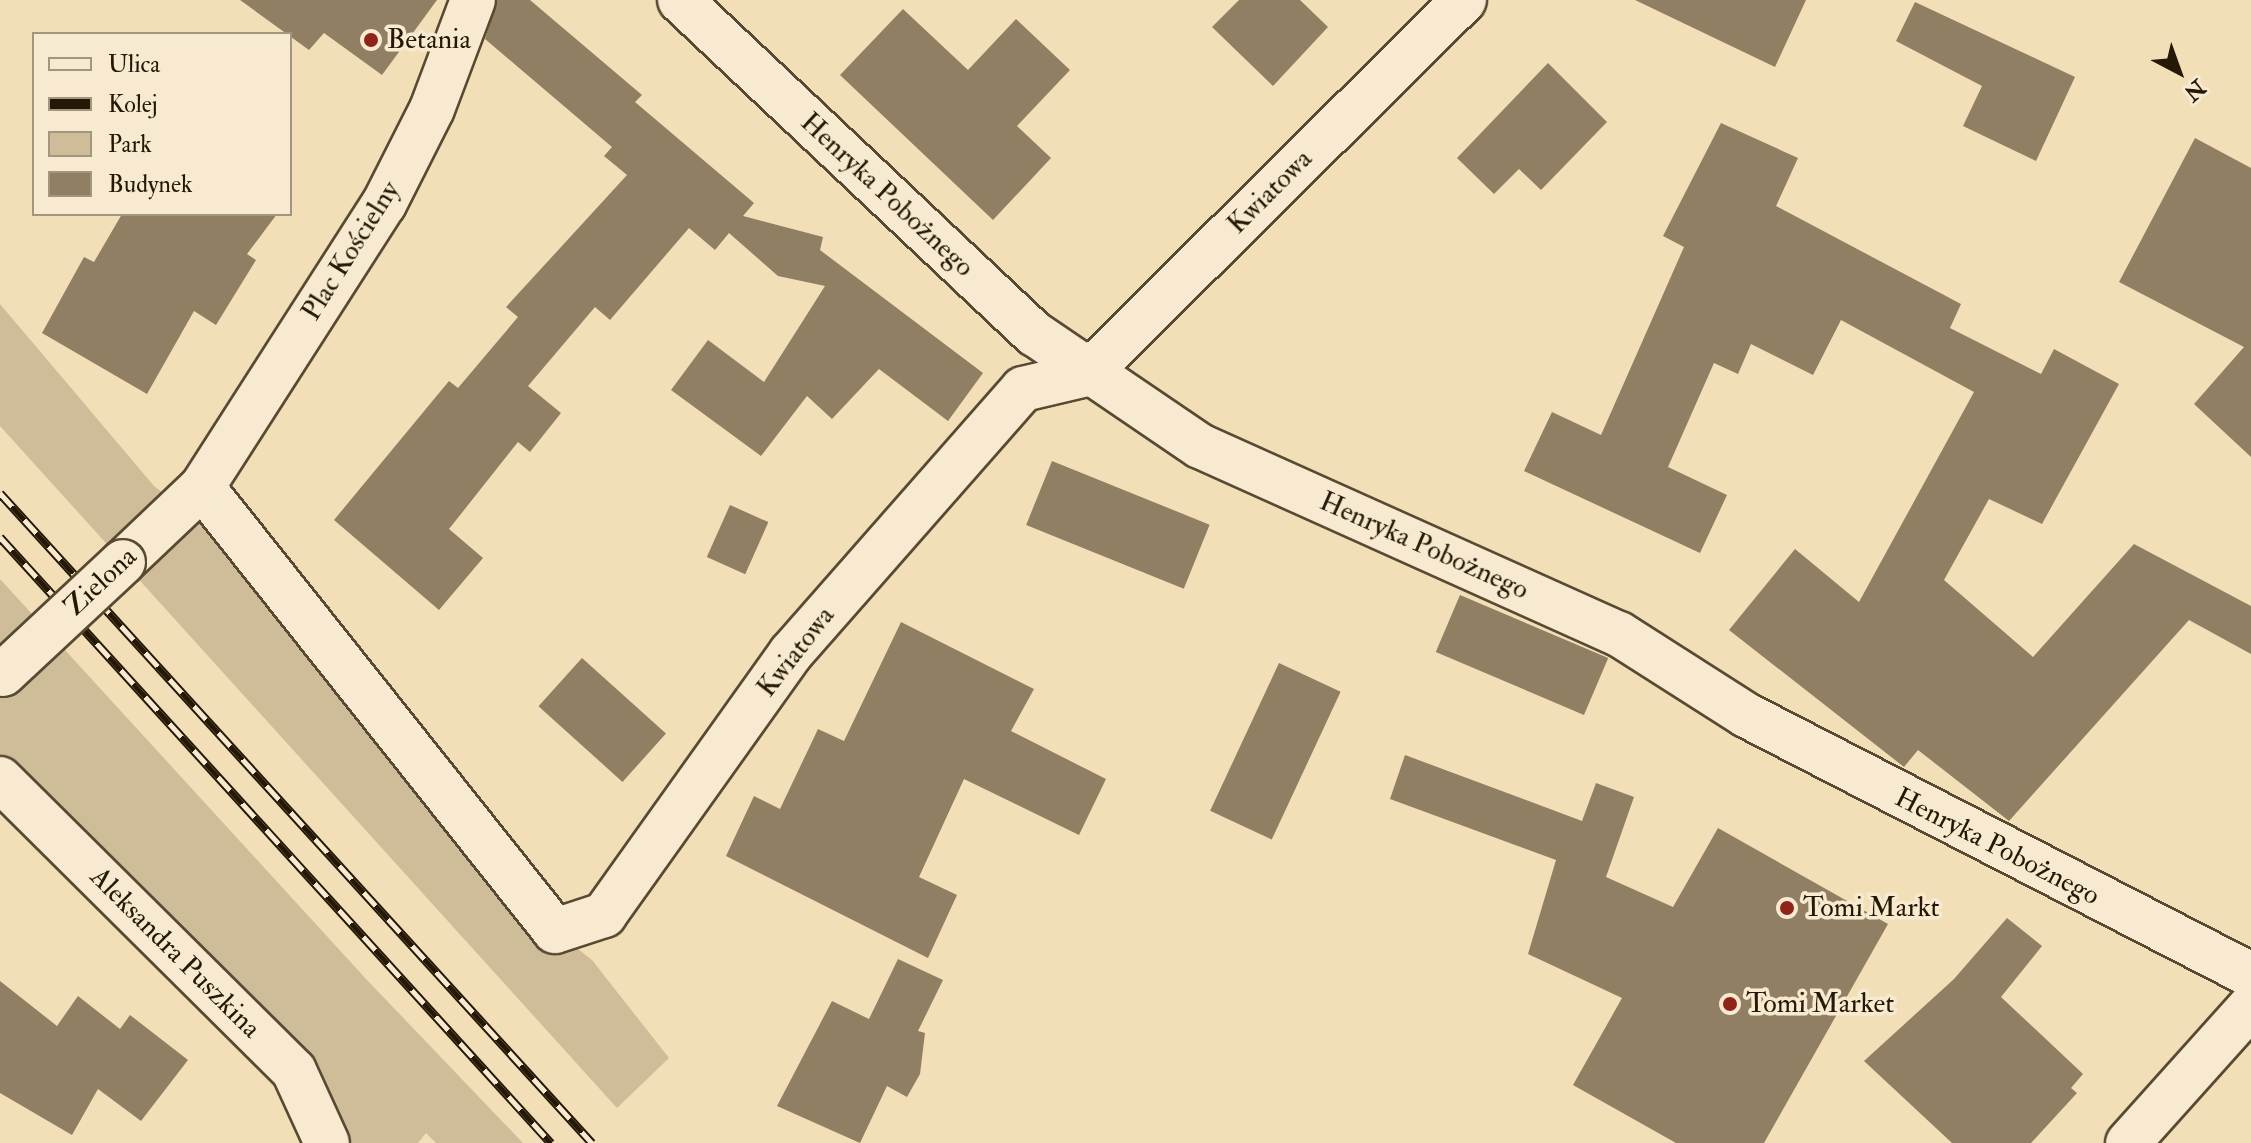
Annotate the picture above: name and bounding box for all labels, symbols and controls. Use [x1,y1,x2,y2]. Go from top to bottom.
place label: Betania [387,23,471,57]
marker: Betania [362,31,380,49]
legend [32,32,292,216]
north arrow [2139,32,2219,112]
text: Ulica [108,49,160,80]
text: N [2178,73,2211,107]
text: Kolej [108,89,157,120]
street label: Henryka Pobożnego [793,106,981,284]
text: Park [108,129,152,160]
street label: Kwiatowa [1221,143,1319,241]
text: Budynek [108,169,192,200]
street label: Plac Kościelny [295,175,407,327]
street label: Henryka Pobożnego [1314,485,1534,607]
street label: Zielona [58,540,144,624]
street label: Kwiatowa [750,600,842,704]
street label: Henryka Pobożnego [1889,781,2105,913]
street label: Aleksandra Puszkina [83,861,267,1045]
place label: Tomi Markt [1803,891,1940,925]
marker: Tomi Markt [1778,899,1796,917]
place label: Tomi Market [1746,987,1894,1021]
marker: Tomi Market [1721,995,1739,1013]

